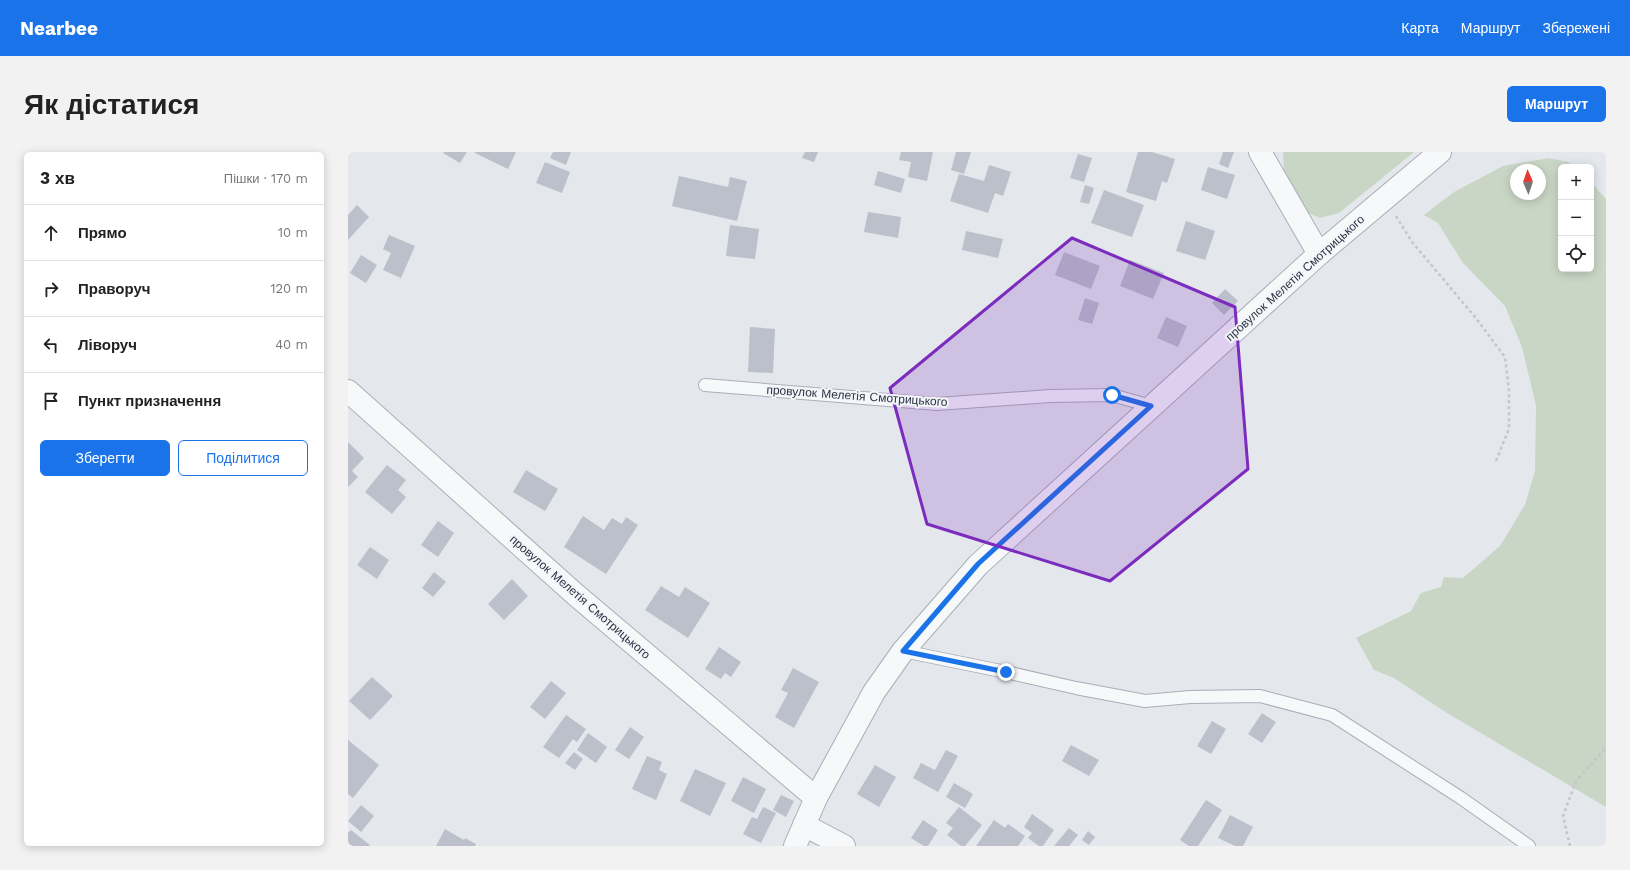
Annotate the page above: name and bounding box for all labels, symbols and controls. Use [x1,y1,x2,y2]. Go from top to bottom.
text: Nearbee [20,17,98,40]
text: Карта [1401,20,1439,36]
text: Маршрут [1461,20,1520,36]
text: Збережені [1542,20,1610,36]
button: Маршрут [1507,86,1606,122]
text: Як дістатися [24,88,199,121]
north arrow [1510,164,1546,200]
map controls [1558,164,1594,272]
button: + [1558,164,1594,200]
text: 3 хв [40,168,75,188]
text: Пішки · 170 m [224,171,308,186]
button: − [1558,200,1594,236]
street label: провулок Мелетія Смотрицького [1223,212,1367,344]
icon: ahead [40,222,62,244]
text: Прямо [78,224,127,242]
text: 10 m [278,225,308,240]
button: locate [1558,236,1594,272]
icon: right [40,278,62,300]
text: Праворуч [78,280,151,298]
text: 120 m [270,281,308,296]
icon: left [40,334,62,356]
text: Ліворуч [78,336,137,354]
text: 40 m [275,337,308,352]
street label: провулок Мелетія Смотрицького [766,383,948,409]
route start [1103,386,1121,404]
icon: arrive [40,390,62,412]
text: Пункт призначення [78,392,221,410]
button: Зберегти [40,440,170,476]
button: Поділитися [178,440,308,476]
street label: провулок Мелетія Смотрицького [507,532,653,662]
route end [997,663,1015,681]

